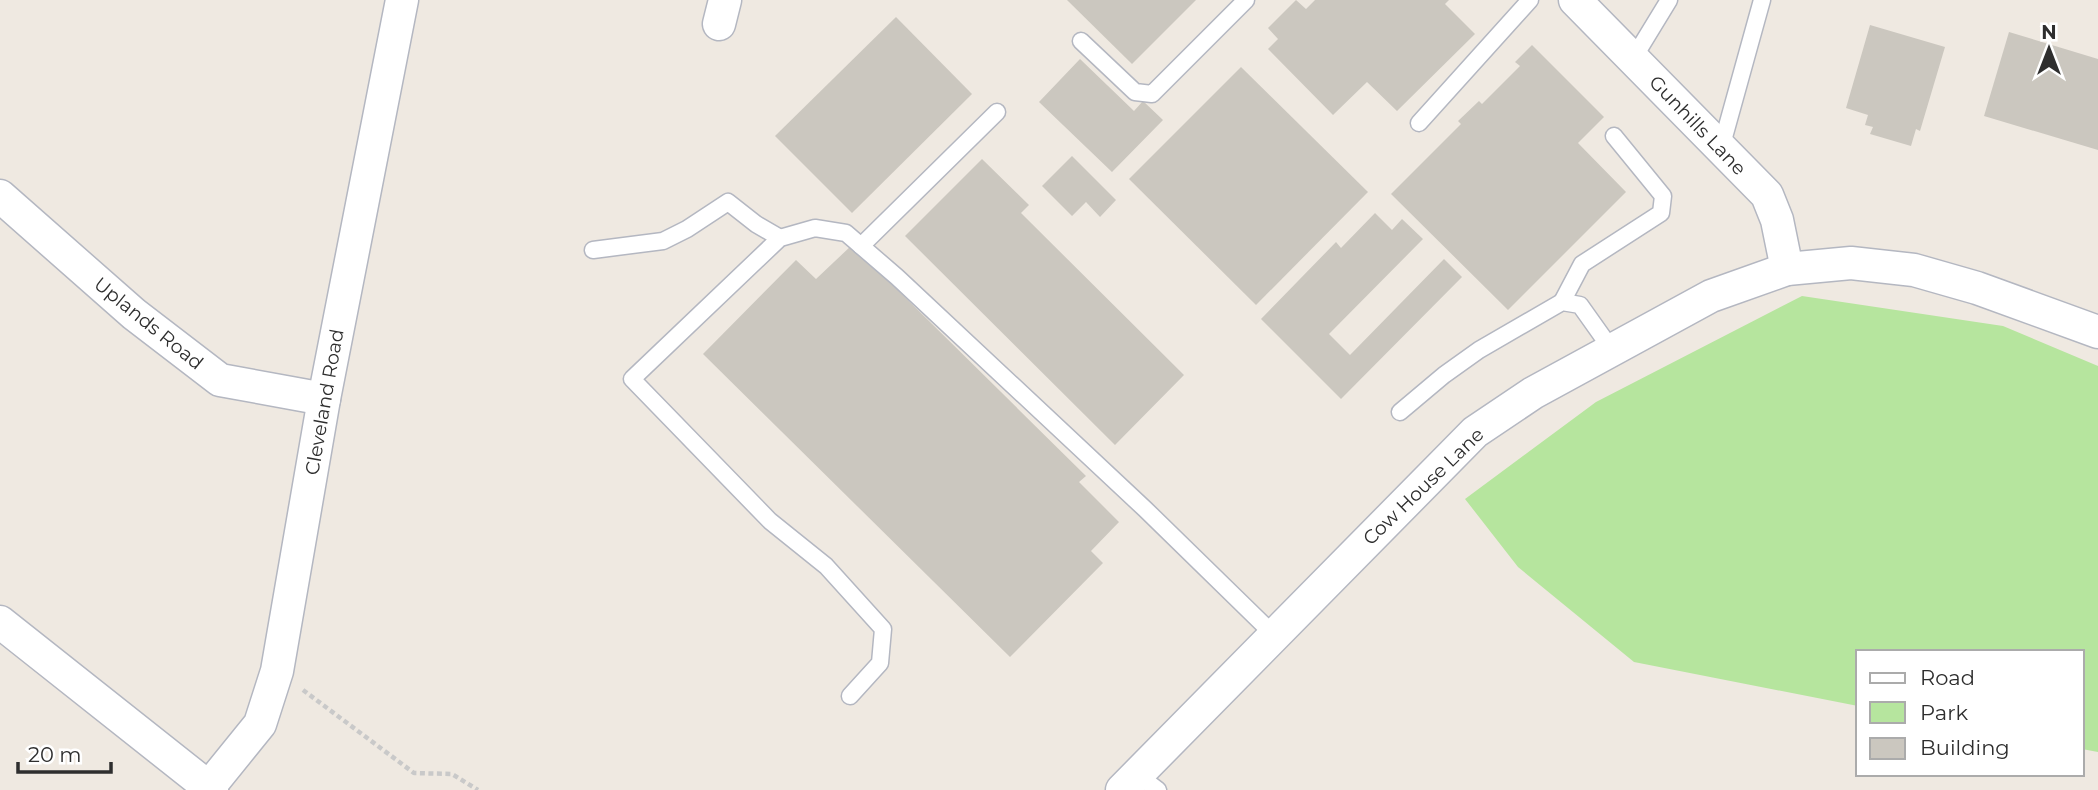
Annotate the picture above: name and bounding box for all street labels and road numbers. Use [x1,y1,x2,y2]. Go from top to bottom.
street label: Gunhills Lane [1644,71,1751,180]
street label: Uplands Road [89,272,208,374]
street label: Cleveland Road [300,327,349,477]
street label: Cow House Lane [1358,423,1488,550]

